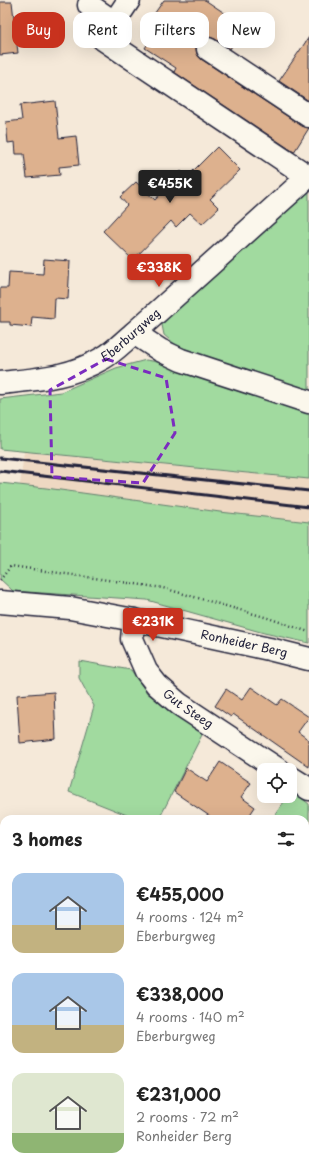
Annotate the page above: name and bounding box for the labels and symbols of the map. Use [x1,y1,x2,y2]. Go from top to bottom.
pin: €455K [142,170,198,204]
pin: €338K [131,254,187,288]
street label: Eberburgweg [97,304,164,365]
pin: €231K [125,608,181,642]
street label: Ronheider Berg [199,625,290,661]
street label: Gut Steeg [159,684,217,732]

